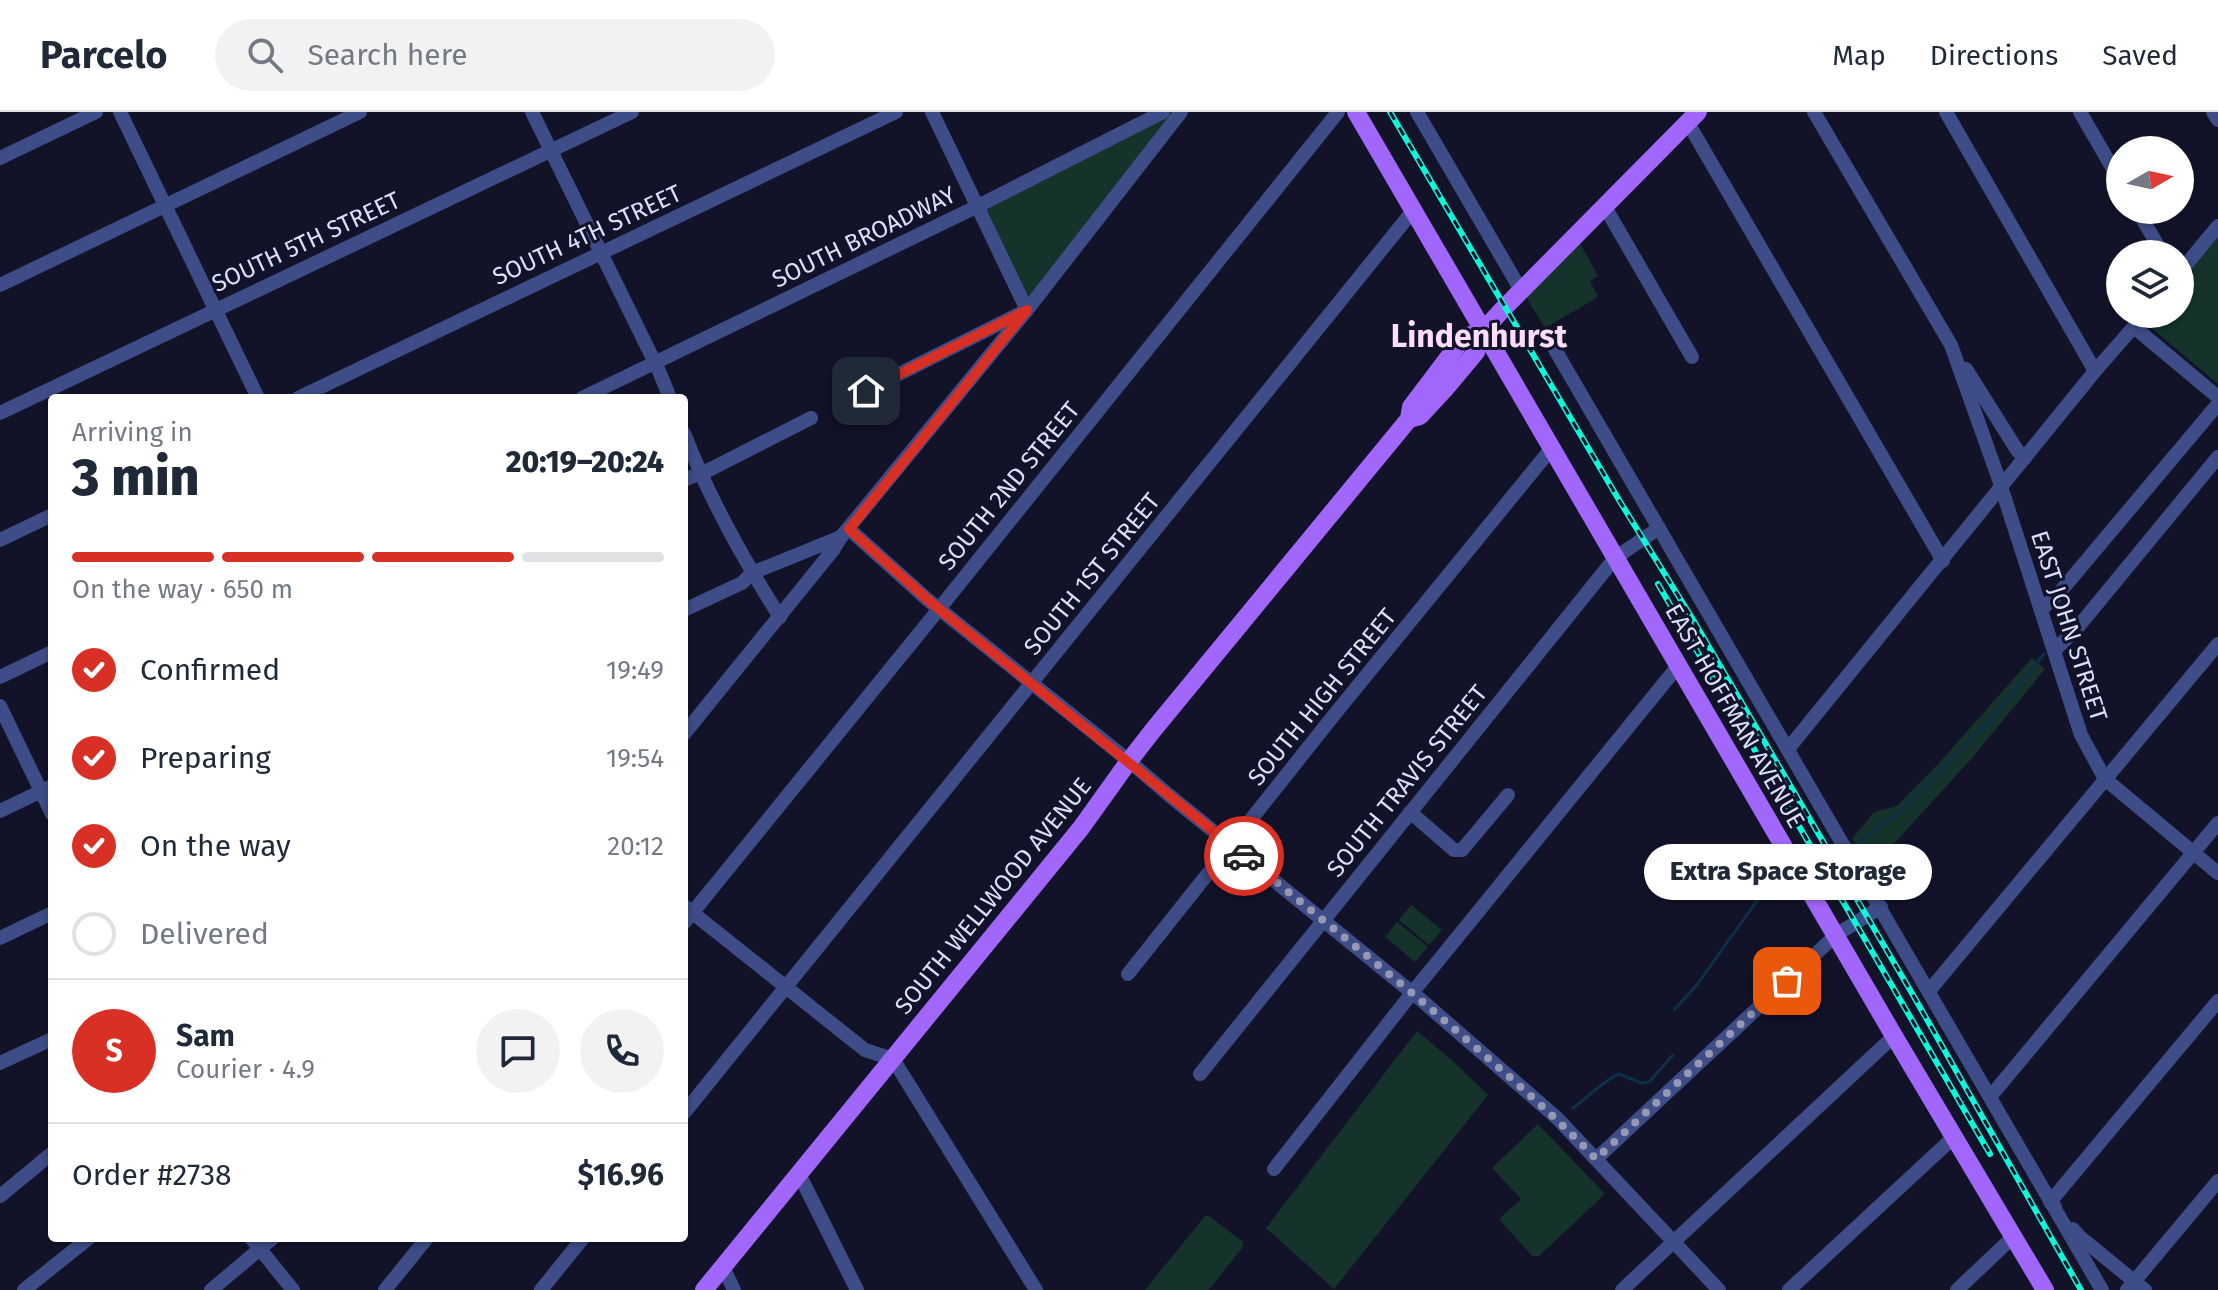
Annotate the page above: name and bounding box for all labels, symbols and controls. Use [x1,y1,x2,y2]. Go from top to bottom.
search box [215,19,775,91]
text: Parcelo [40,32,167,78]
icon: search [243,33,287,77]
text: Search here [307,37,468,73]
text: Map [1832,39,1886,72]
text: Directions [1930,39,2058,72]
text: Saved [2102,39,2178,72]
north arrow [2106,136,2194,224]
map controls [2106,136,2194,328]
street label: SOUTH 4TH STREET [488,179,686,291]
street label: SOUTH BROADWAY [768,180,961,294]
street label: SOUTH 5TH STREET [207,186,405,298]
button: layers [2106,240,2194,328]
district label: Lindenhurst [1391,317,1568,355]
pin [832,357,900,425]
icon: home [844,369,888,413]
street label: SOUTH 2ND STREET [933,396,1086,576]
text: Arriving in [72,417,193,448]
text: 20:19–20:24 [506,444,664,480]
text: 3 min [72,446,200,509]
street label: SOUTH 1ST STREET [1018,487,1166,661]
street label: EAST JOHN STREET [2025,527,2113,725]
text: On the way · 650 m [72,574,293,605]
street label: EAST HOFFMAN AVENUE [1659,599,1811,833]
street label: SOUTH HIGH STREET [1242,602,1402,791]
icon: check [72,648,116,692]
text: Confirmed [140,652,280,688]
text: 19:49 [606,655,664,686]
street label: SOUTH TRAVIS STREET [1321,679,1493,882]
icon: check [72,736,116,780]
text: Preparing [140,740,271,776]
text: 19:54 [606,743,664,774]
street label: SOUTH WELLWOOD AVENUE [889,772,1097,1020]
courier [1204,816,1284,896]
icon: check [72,824,116,868]
text: On the way [140,828,291,864]
text: 20:12 [607,831,664,862]
icon: car [1222,834,1266,878]
callout: Extra Space Storage [1643,845,1931,901]
text: Extra Space Storage [1670,856,1906,887]
text: Delivered [140,916,269,952]
pin [1753,947,1821,1015]
icon: bag [1765,959,1809,1003]
button: chat [476,1009,560,1093]
button: phone [580,1009,664,1093]
text: Sam [176,1018,235,1054]
text: S [105,1033,123,1069]
text: Courier · 4.9 [176,1054,315,1085]
text: Order #2738 [72,1157,232,1193]
text: $16.96 [578,1157,664,1193]

